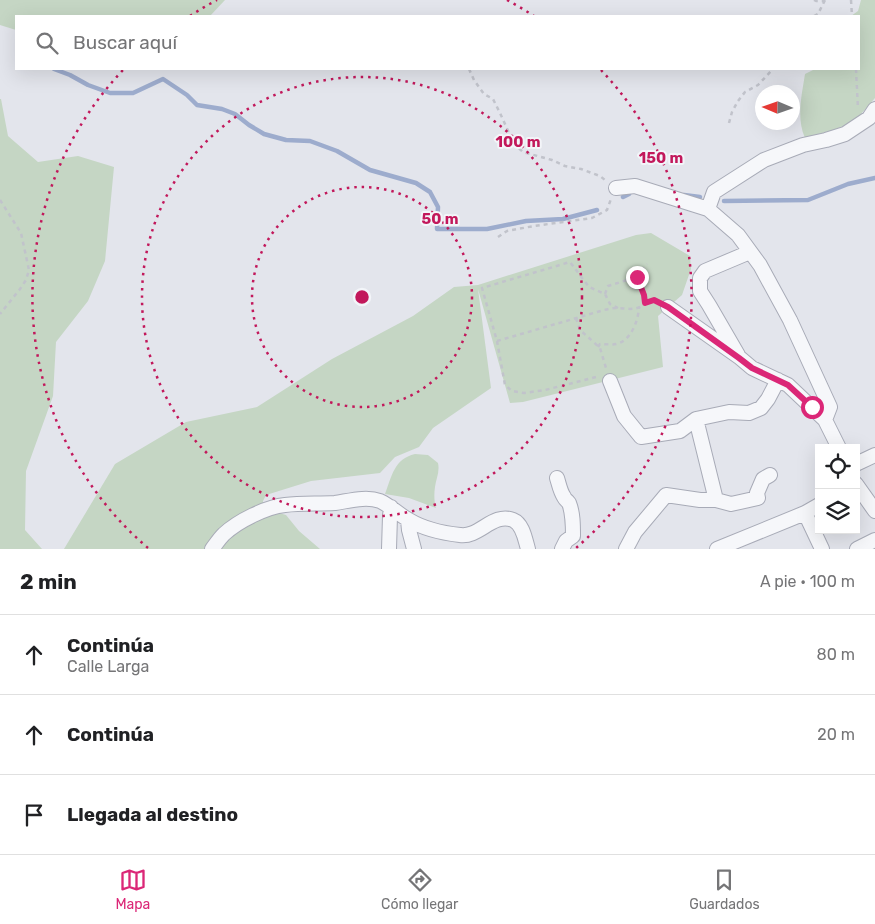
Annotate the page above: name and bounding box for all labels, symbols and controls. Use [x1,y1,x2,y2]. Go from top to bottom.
search box [15,15,860,70]
icon: search [33,29,61,57]
text: Buscar aquí [73,31,177,54]
north arrow [755,85,800,130]
text: 100 m [496,133,540,151]
text: 150 m [639,149,683,167]
text: 50 m [422,210,458,228]
route end [626,266,649,289]
centre of rings [353,288,371,306]
route start [801,396,824,419]
map controls [815,444,860,534]
button: locate [815,444,860,489]
button: layers [815,489,860,534]
text: 2 min [20,569,77,594]
text: A pie · 100 m [760,572,855,591]
text: Continúa [67,634,154,657]
icon: ahead [20,641,48,669]
text: 80 m [817,645,855,664]
text: Calle Larga [67,657,149,676]
icon: ahead [20,721,48,749]
text: Continúa [67,723,154,746]
text: 20 m [817,725,855,744]
icon: arrive [20,801,48,829]
text: Llegada al destino [67,803,238,826]
tab: Mapa [115,866,150,913]
tab: Cómo llegar [381,866,458,913]
tab: Guardados [689,866,760,913]

